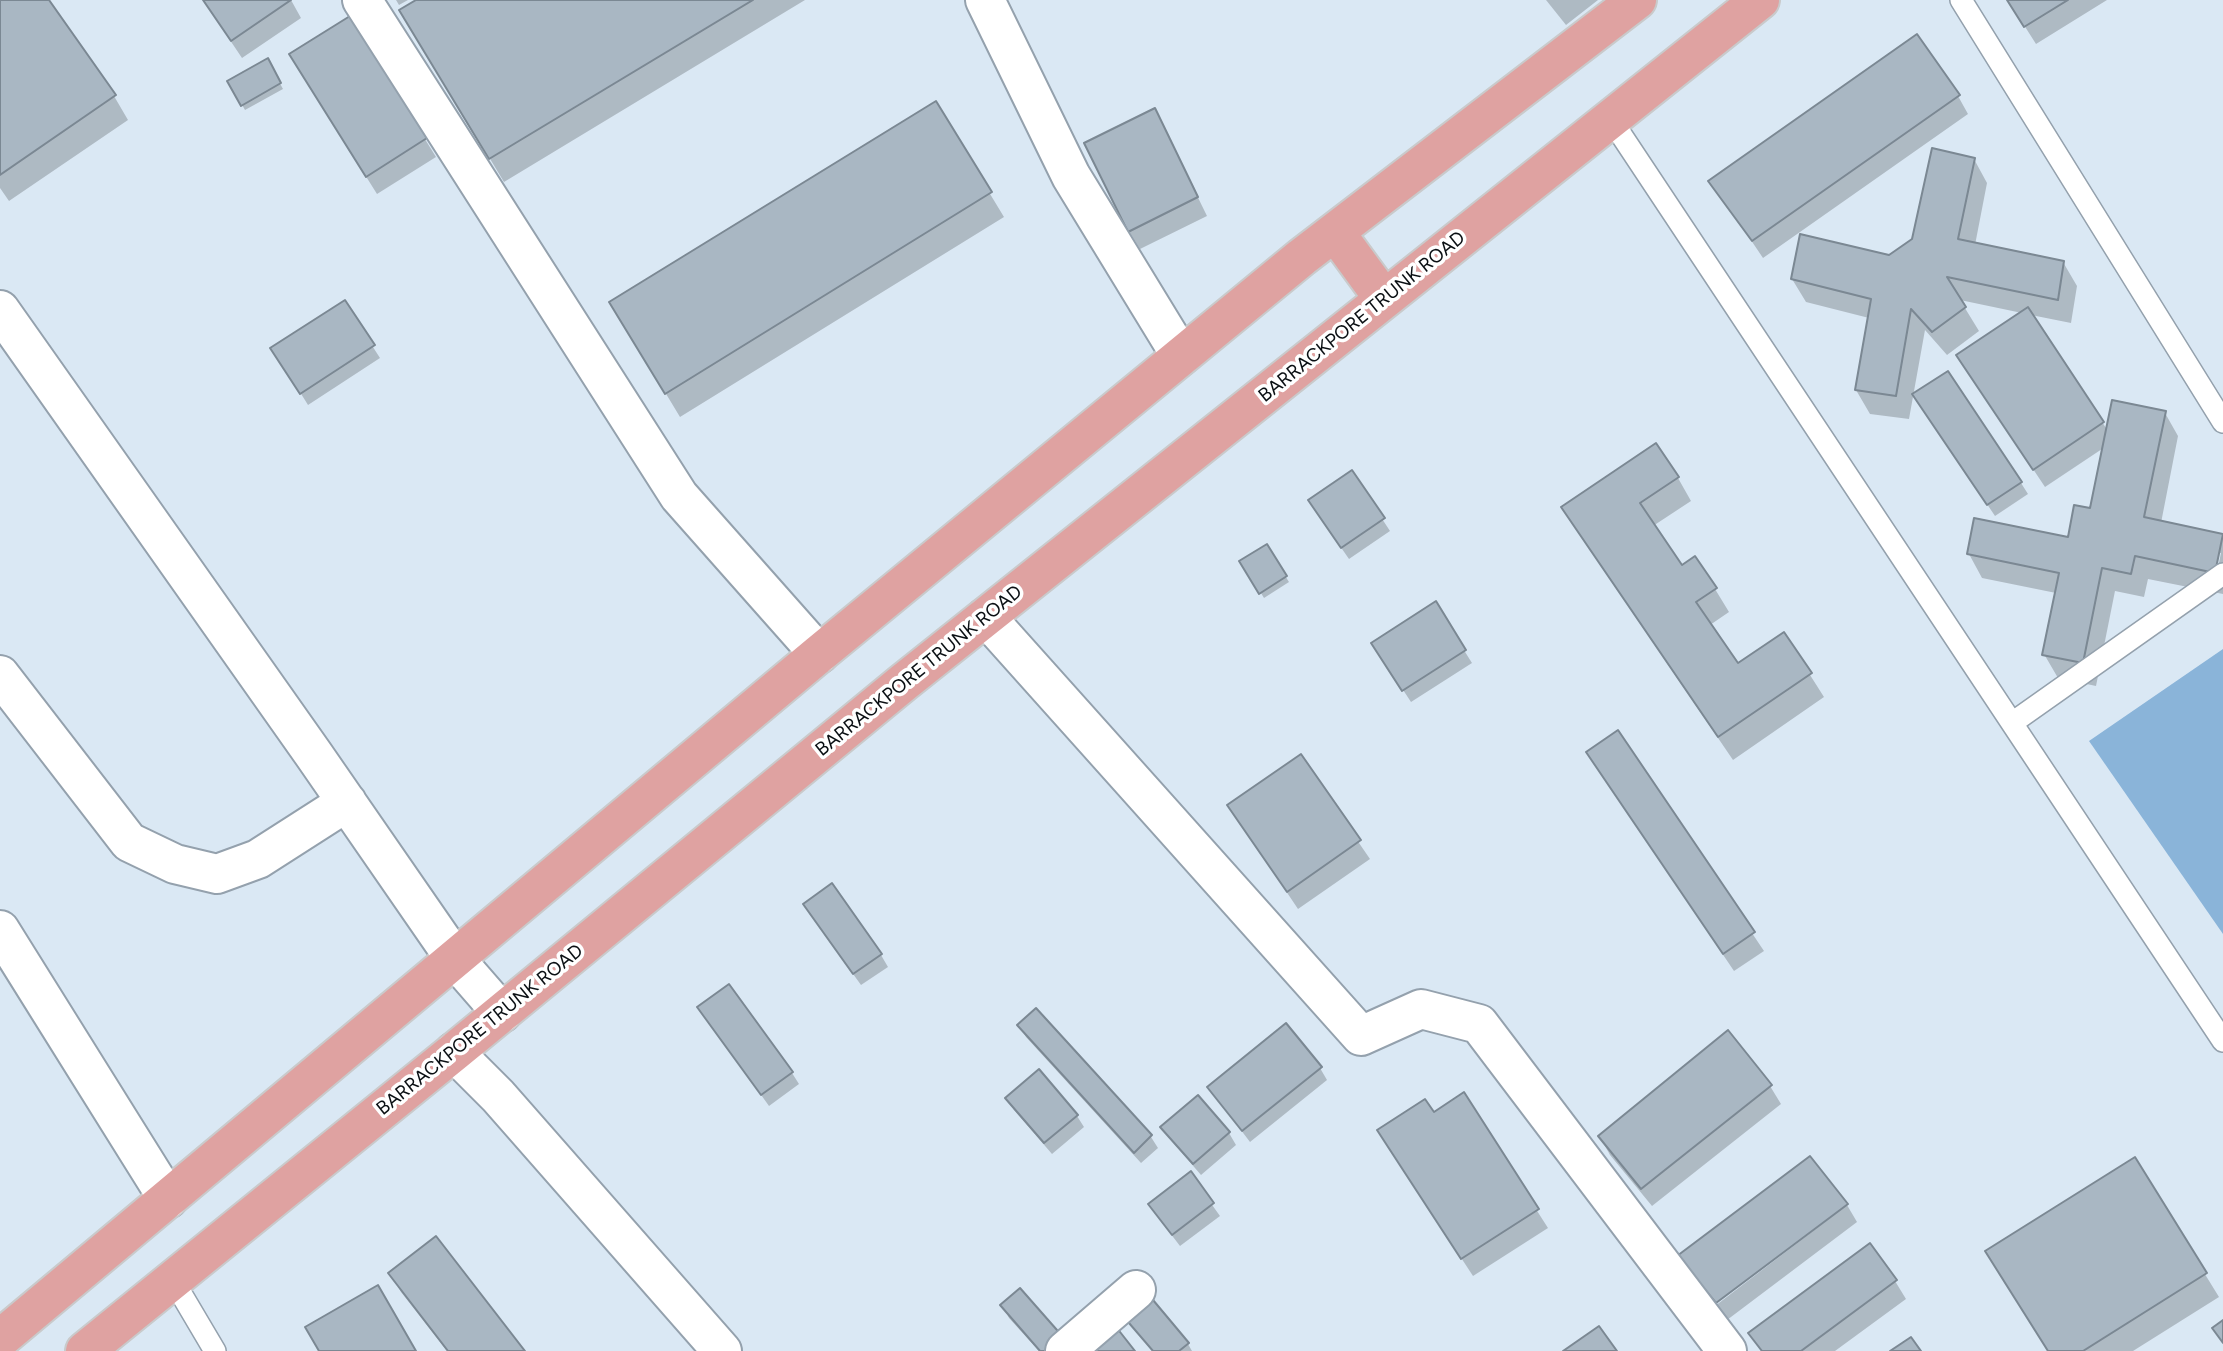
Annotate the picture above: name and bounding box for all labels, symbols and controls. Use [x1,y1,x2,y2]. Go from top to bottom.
street label: BARRACKPORE TRUNK ROAD [1254,227,1470,407]
street label: BARRACKPORE TRUNK ROAD [811,581,1027,761]
street label: BARRACKPORE TRUNK ROAD [372,940,588,1120]

